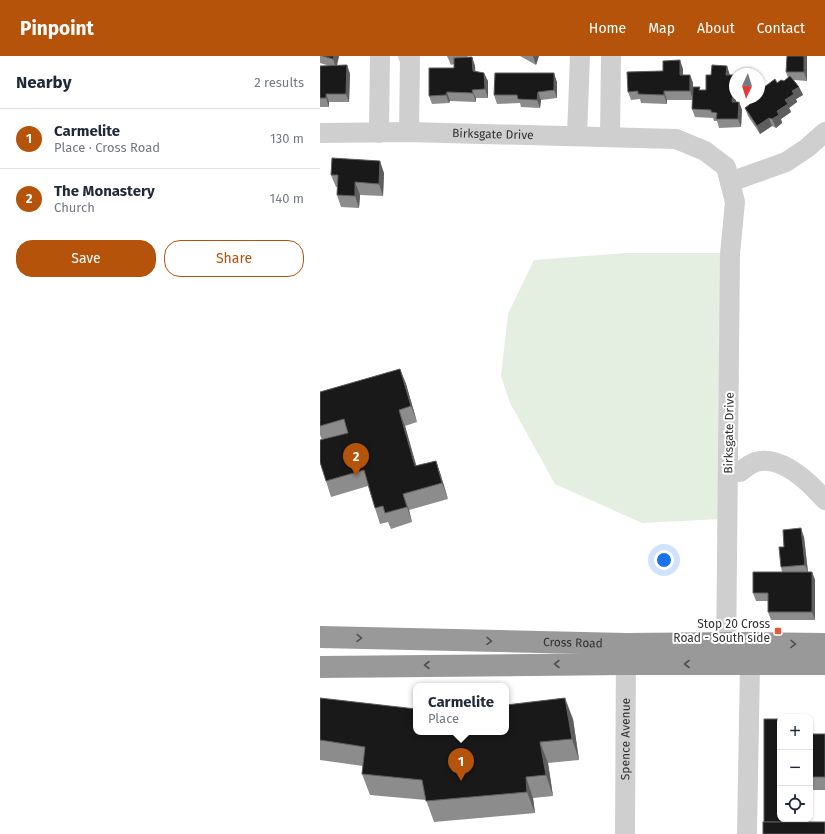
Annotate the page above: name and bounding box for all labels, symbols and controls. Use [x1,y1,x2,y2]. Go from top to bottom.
text: Pinpoint [20,17,94,40]
text: Home [589,20,626,37]
text: Map [648,20,675,37]
text: About [697,20,735,37]
text: Contact [757,20,805,37]
north arrow [729,68,765,104]
text: Nearby [16,72,71,93]
text: 2 results [254,75,304,90]
text: Carmelite [54,122,120,140]
street label: Birksgate Drive [452,126,534,142]
text: 1 [26,131,32,146]
text: 130 m [270,131,304,146]
text: Place · Cross Road [54,140,160,155]
text: The Monastery [54,182,155,200]
text: 2 [26,191,32,206]
text: 140 m [270,191,304,206]
text: Church [54,200,95,215]
button: Save [16,240,156,277]
button: Share [164,240,304,277]
street label: Birksgate Drive [721,392,737,474]
pin: 2 [343,443,369,476]
your location [654,550,674,570]
place label: Stop 20 Cross Road - South side [673,617,770,645]
marker: Stop 20 Cross Road - South side [773,626,783,636]
one-way arrow [356,634,362,642]
street label: Cross Road [543,635,603,650]
one-way arrow [486,637,492,645]
one-way arrow [790,640,796,648]
one-way arrow [554,660,560,668]
one-way arrow [684,660,690,668]
one-way arrow [424,661,430,669]
popup [413,683,509,735]
text: Carmelite [428,693,494,711]
street label: Spence Avenue [618,698,633,780]
text: Place [428,711,459,726]
map controls [777,714,813,822]
button: + [777,714,813,750]
pin: 1 [448,748,474,781]
button: − [777,750,813,786]
button: locate [777,786,813,822]

